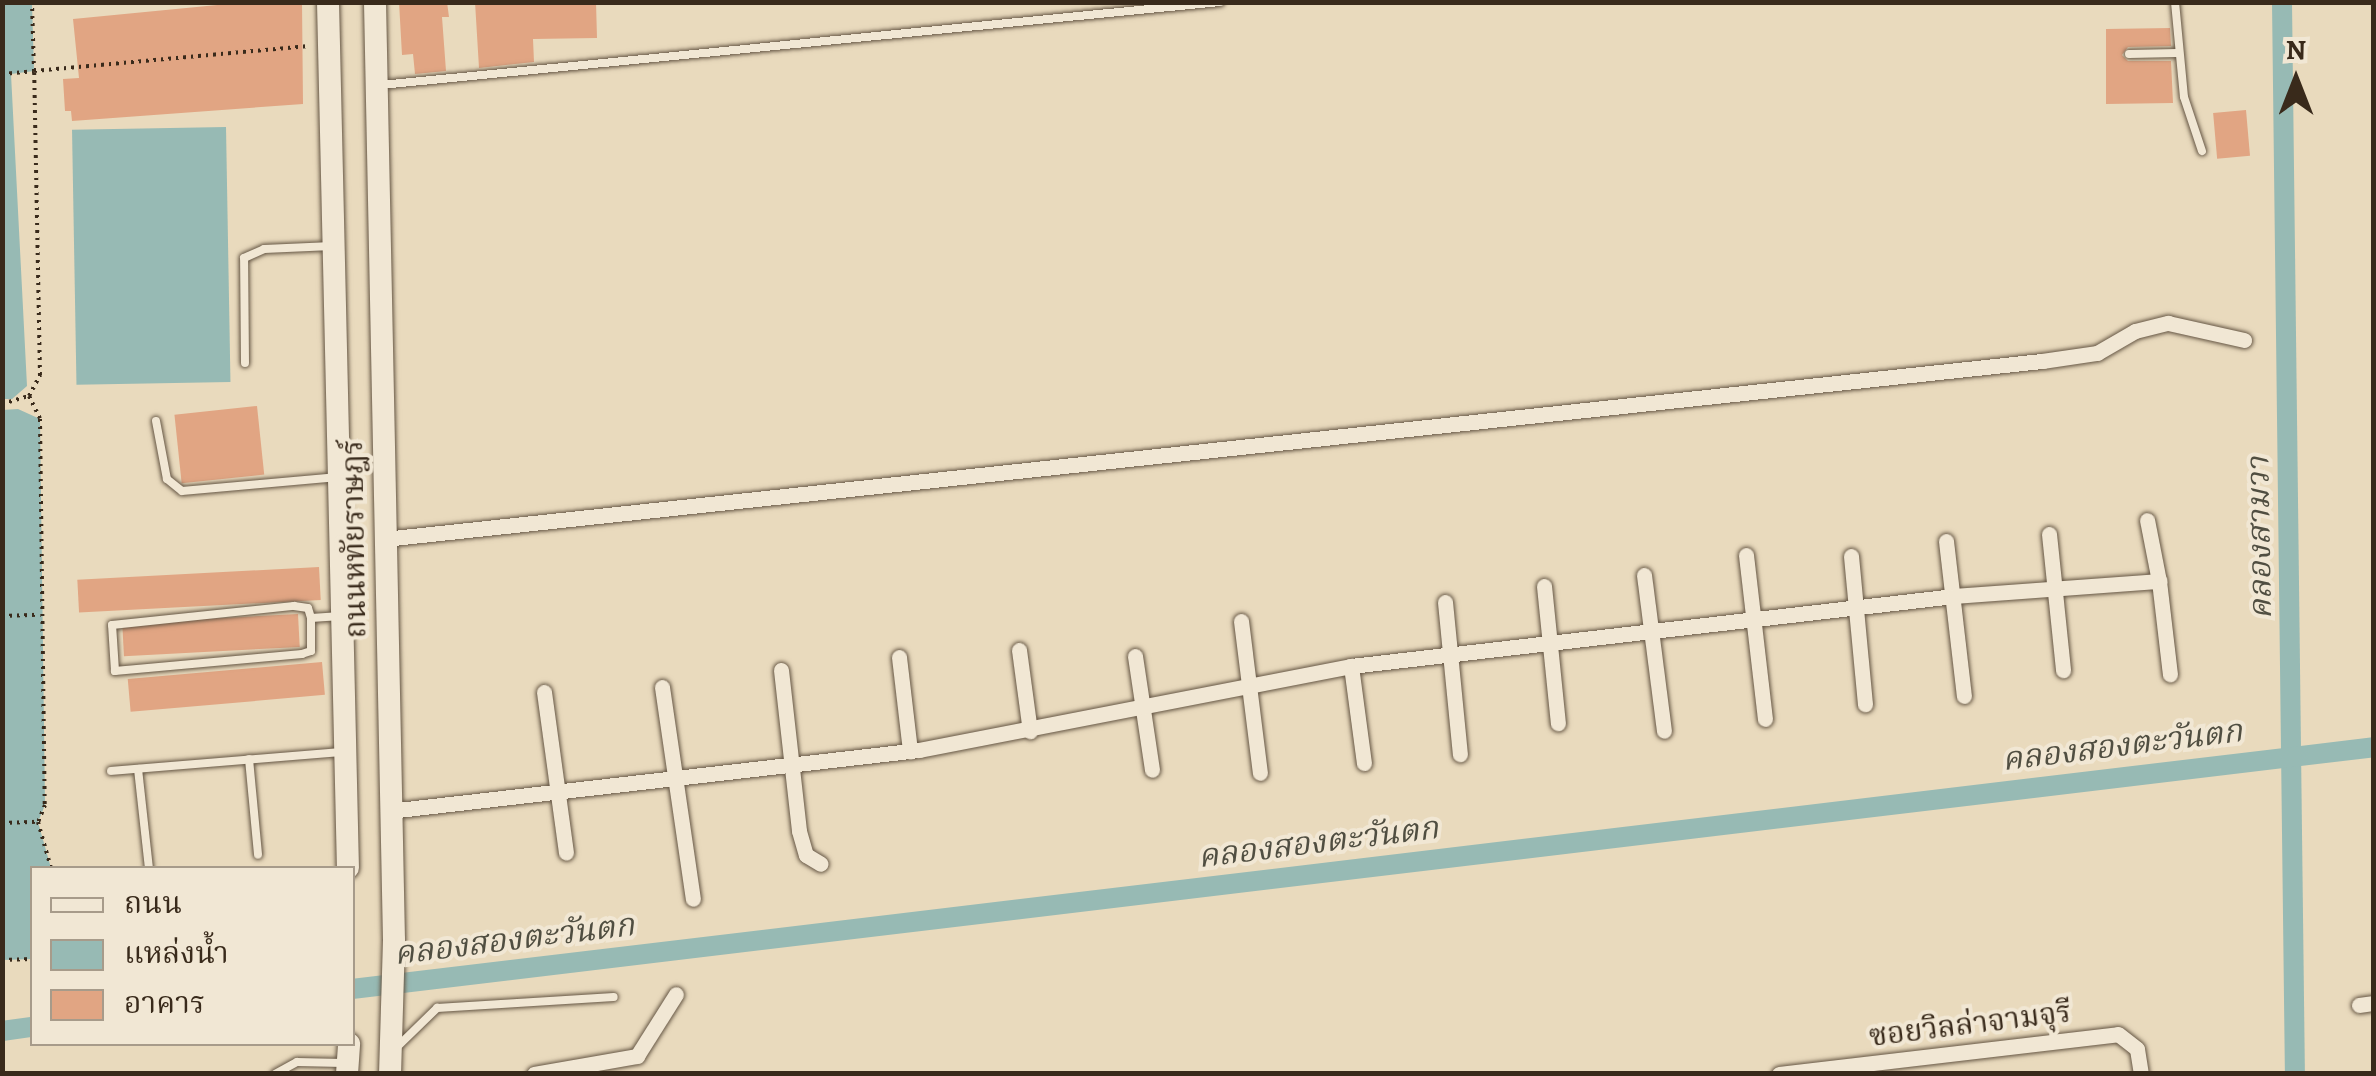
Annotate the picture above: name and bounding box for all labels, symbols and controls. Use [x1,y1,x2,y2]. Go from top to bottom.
north arrow [2246,30,2346,130]
text: N [2286,31,2306,69]
street label: ถนนหทัยราษฎร์ [334,439,374,639]
water label: คลองสามวา [2238,456,2280,620]
water label: คลองสองตะวันตก [2000,711,2244,779]
water label: คลองสองตะวันตก [1196,808,1440,876]
legend [30,866,355,1046]
text: ถนน [124,883,182,923]
water label: คลองสองตะวันตก [392,905,636,973]
text: แหล่งน้ำ [124,933,229,973]
text: อาคาร [124,983,205,1023]
street label: ซอยวิลล่าจามจุรี [1867,994,2073,1054]

